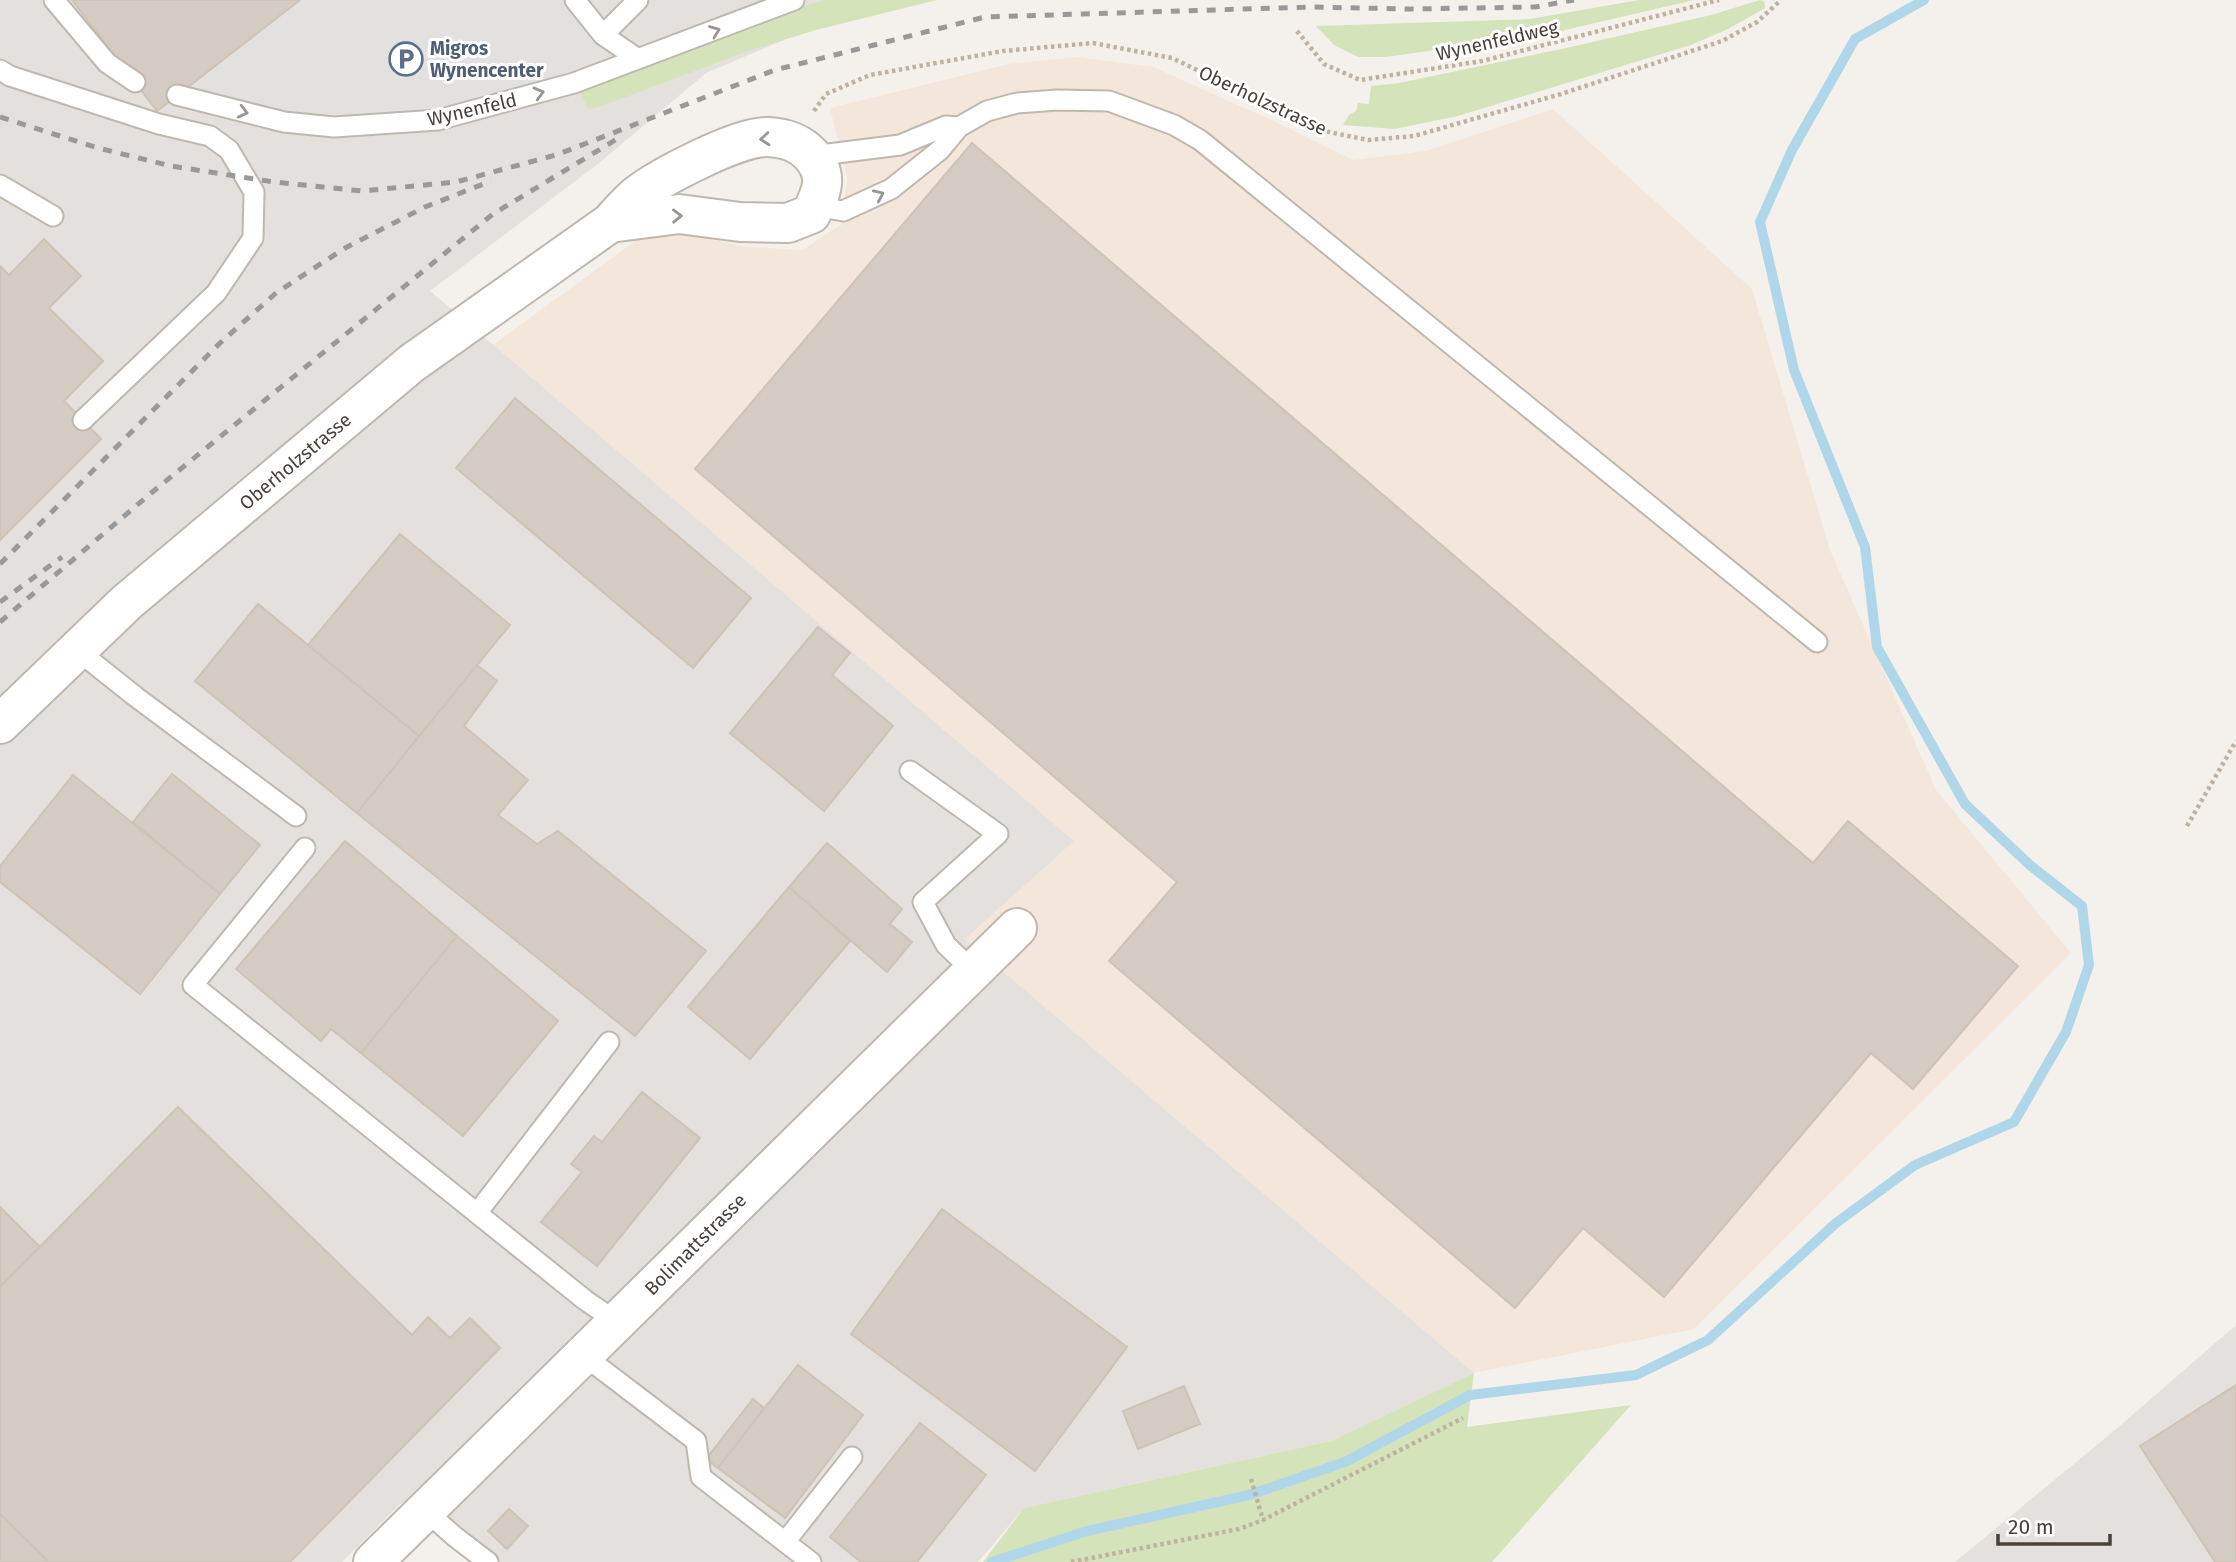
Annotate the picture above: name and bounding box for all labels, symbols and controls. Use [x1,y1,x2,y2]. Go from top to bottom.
street label: Wynenfeldweg [1434,15,1561,66]
one-way arrow [708,25,720,39]
place label: Migros Wynencenter [430,37,544,82]
parking icon: Migros Wynencenter [387,40,425,78]
street label: Oberholzstrasse [1195,61,1331,140]
one-way arrow [533,87,545,101]
street label: Wynenfeld [425,88,519,131]
one-way arrow [237,104,249,118]
one-way arrow [759,131,770,146]
one-way arrow [872,189,885,203]
one-way arrow [673,208,683,224]
street label: Oberholzstrasse [235,408,356,515]
street label: Bolimattstrasse [640,1189,751,1300]
scale bar [1998,1502,2110,1546]
text: 20 m [2008,1514,2054,1540]

